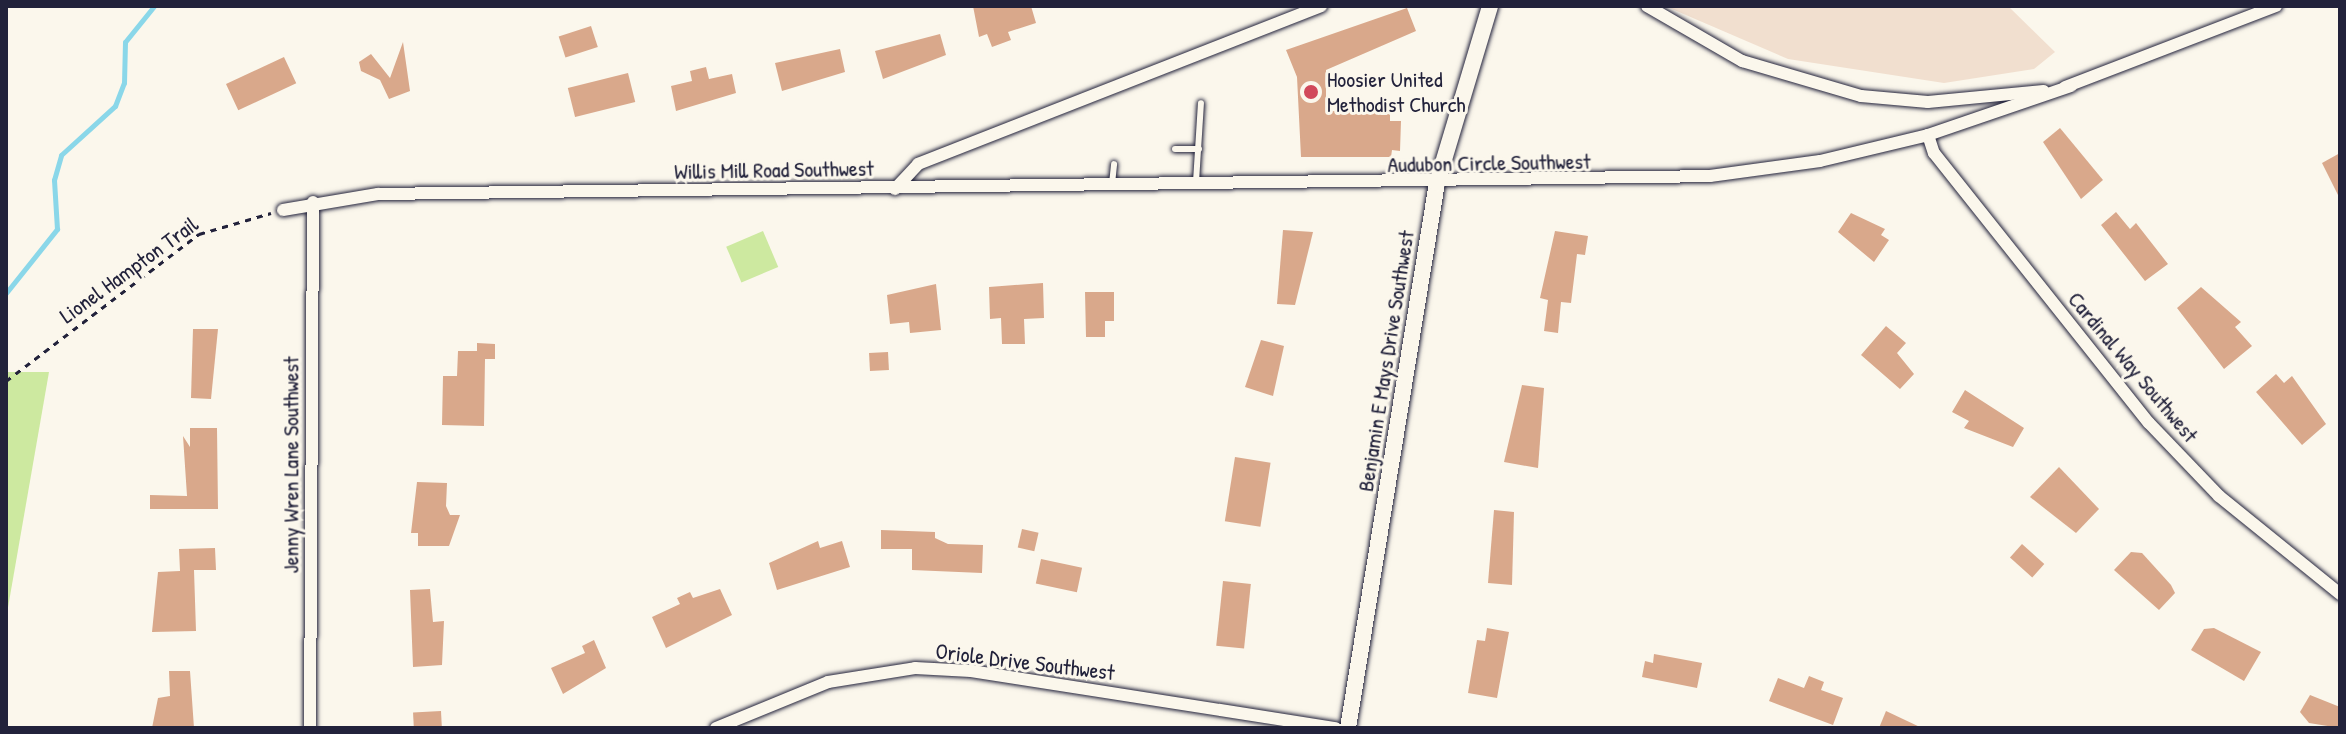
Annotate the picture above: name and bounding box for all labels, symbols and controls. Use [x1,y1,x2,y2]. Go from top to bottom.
place label: Hoosier United Methodist Church [1327,66,1465,118]
marker: Hoosier United Methodist Church [1302,83,1320,101]
street label: Audubon Circle Southwest [1387,148,1591,178]
street label: Willis Mill Road Southwest [674,155,874,185]
street label: Lionel Hampton Trail [55,211,203,329]
street label: Benjamin E Mays Drive Southwest [1352,229,1420,493]
street label: Cardinal Way Southwest [2062,286,2204,448]
street label: Jenny Wren Lane Southwest [278,356,304,574]
street label: Oriole Drive Southwest [934,638,1116,686]

